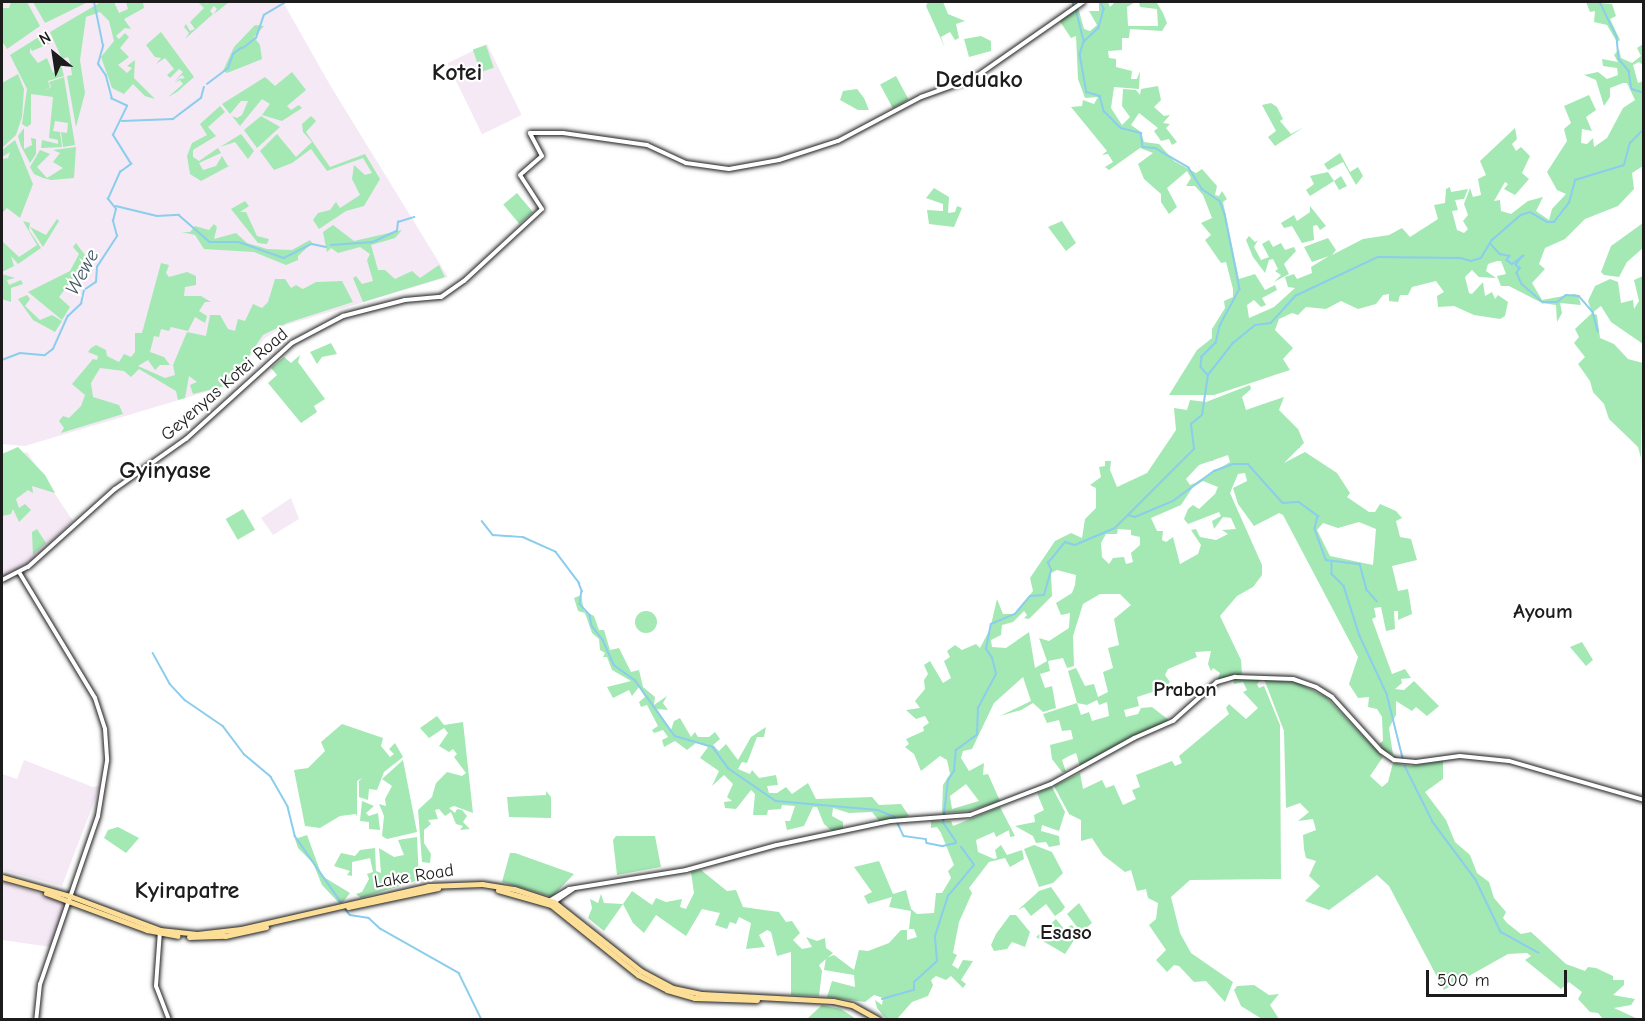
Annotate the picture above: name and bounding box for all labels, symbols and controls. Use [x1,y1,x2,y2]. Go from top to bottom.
north arrow [24,24,84,84]
text: N [36,28,54,49]
district label: Kotei [432,59,482,87]
district label: Deduako [935,66,1023,94]
water label: Wewe [60,245,104,299]
street label: Geyenyas Kotei Road [157,324,293,446]
district label: Gyinyase [119,457,211,485]
district label: Ayoum [1513,598,1573,624]
district label: Prabon [1153,676,1217,702]
street label: Lake Road [373,860,455,894]
district label: Kyirapatre [135,877,239,905]
district label: Esaso [1040,919,1092,945]
scale bar [1429,958,1570,996]
text: 500 m [1437,970,1490,991]

